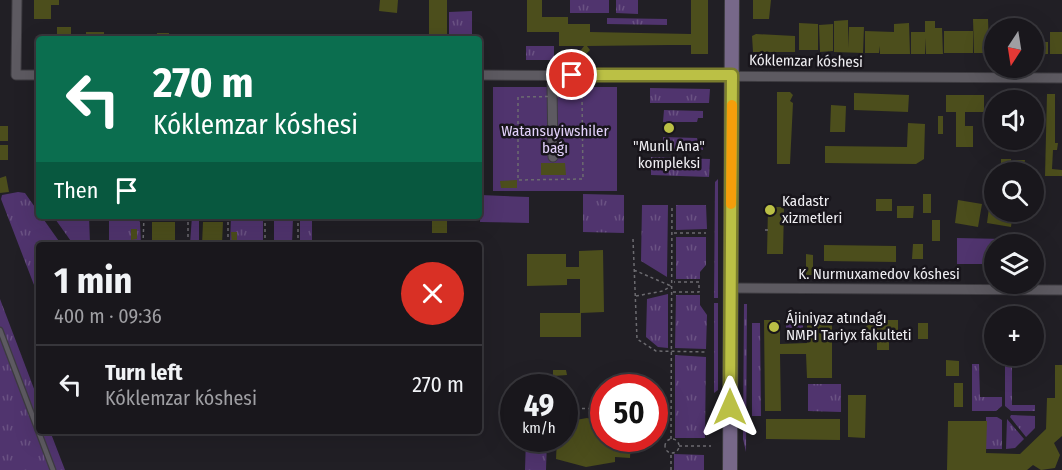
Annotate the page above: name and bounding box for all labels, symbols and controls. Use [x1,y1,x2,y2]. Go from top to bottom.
north arrow [984,18,1044,78]
map controls [984,18,1044,366]
pin [546,49,597,100]
street label: Kóklemzar kóshesi [749,51,863,71]
text: 270 m [153,58,253,108]
icon: arrive [555,58,588,91]
icon: left [54,60,132,138]
button: sound [984,90,1044,150]
text: Kóklemzar kóshesi [153,109,358,141]
marker: "Munlı Ana" kompleksi [662,121,676,135]
park label: Watansuyiwshiler baǵı [501,122,609,157]
place label: "Munlı Ana" kompleksi [633,137,705,172]
button: search [984,162,1044,222]
icon: arrive [110,174,143,207]
text: Then [54,177,98,204]
place label: Kadastr xizmetleri [782,192,842,227]
marker: Kadastr xizmetleri [763,203,777,217]
button: layers [984,234,1044,294]
text: 1 min [54,259,132,303]
button: close [401,262,464,325]
street label: K. Nurmuxamedov kóshesi [798,265,960,283]
text: 400 m · 09:36 [54,304,162,328]
button: + [984,306,1044,366]
place label: Ájiniyaz atındaǵı NMPI Tariyx fakulteti [786,309,912,344]
marker: Ájiniyaz atındaǵı NMPI Tariyx fakulteti [767,320,781,334]
text: Turn left [105,359,183,386]
icon: left [54,368,87,401]
text: 270 m [412,371,464,398]
speed limit sign: 50 [590,374,668,452]
position arrow [698,375,762,439]
text: Kóklemzar kóshesi [105,386,257,410]
text: 49 [524,388,554,424]
text: km/h [522,419,556,437]

